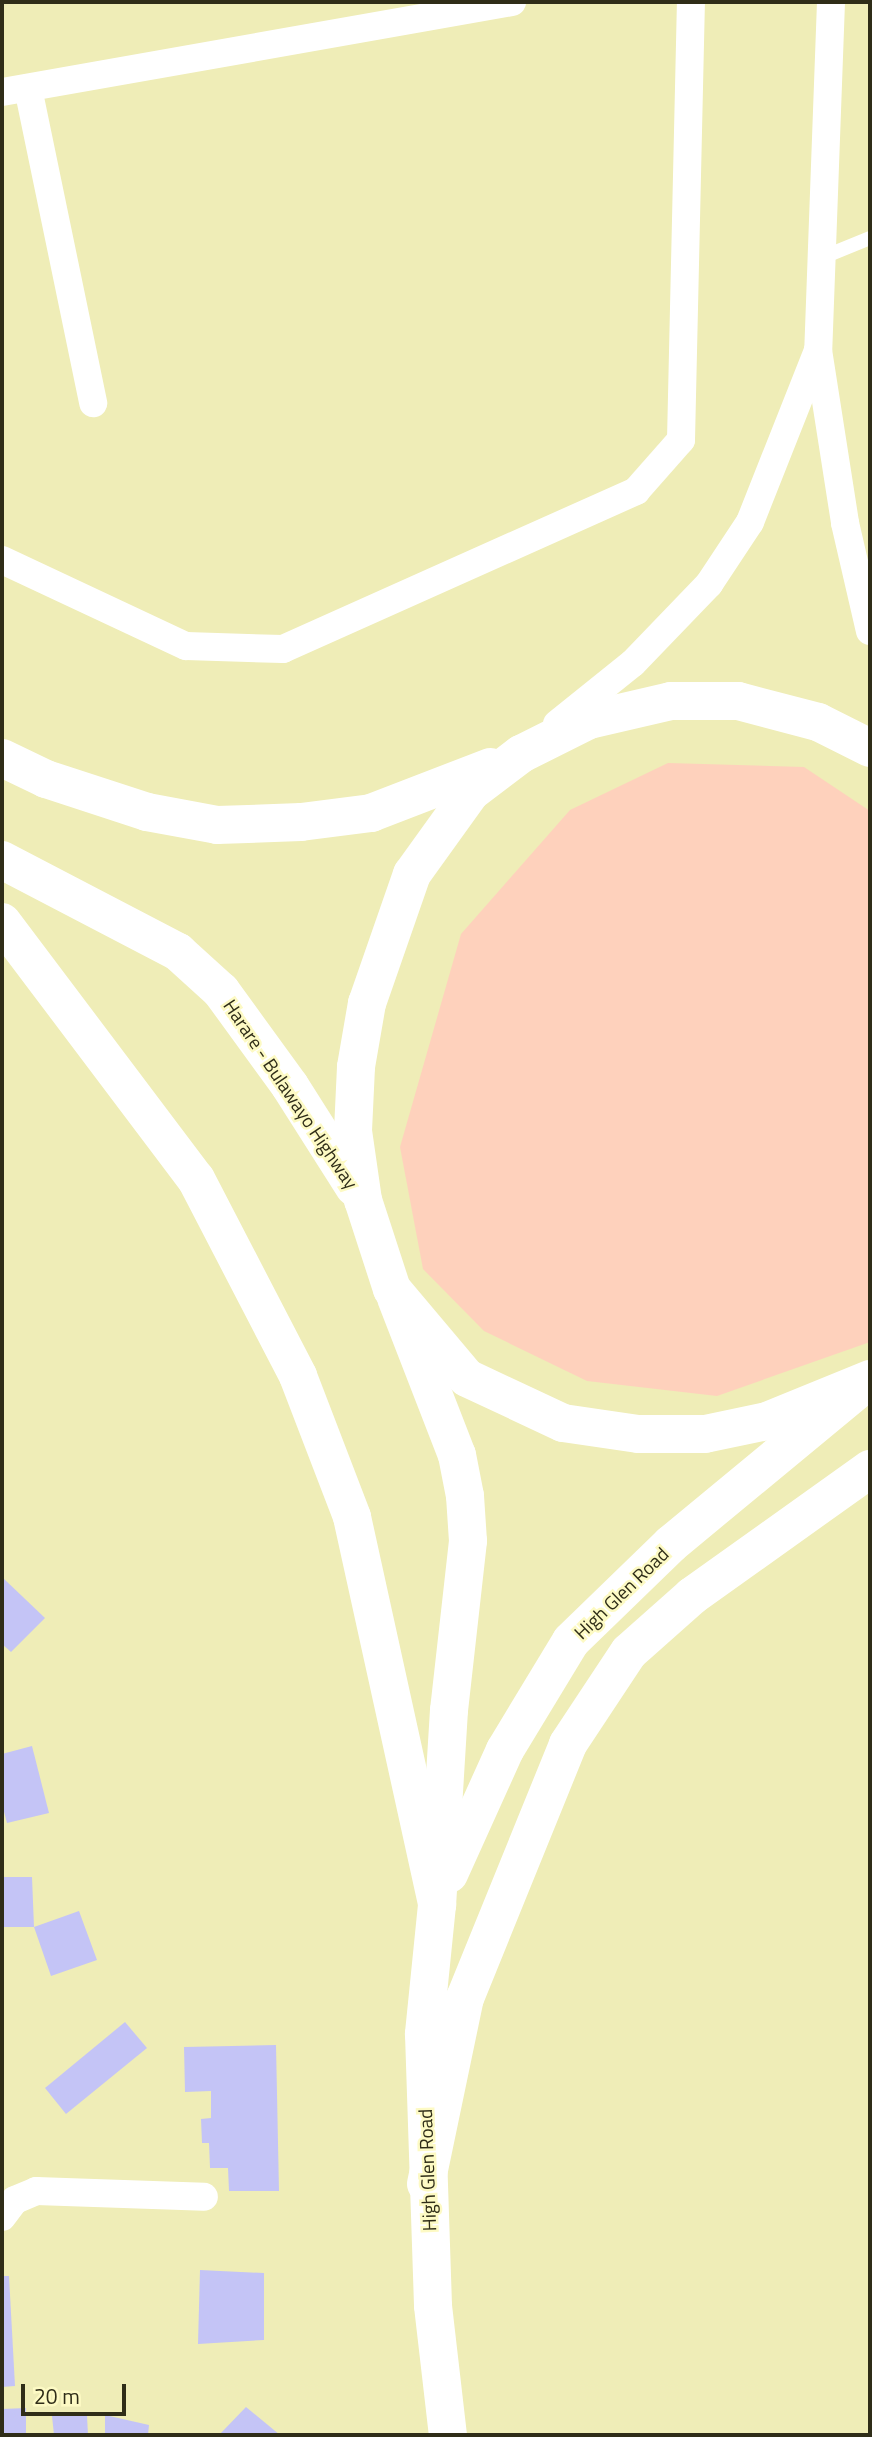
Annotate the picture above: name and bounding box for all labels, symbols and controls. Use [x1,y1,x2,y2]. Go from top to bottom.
street label: Harare - Bulawayo Highway [219,995,363,1193]
street label: High Glen Road [569,1542,673,1644]
street label: High Glen Road [413,2108,441,2232]
scale bar [24,2370,130,2414]
text: 20 m [34,2380,80,2412]

